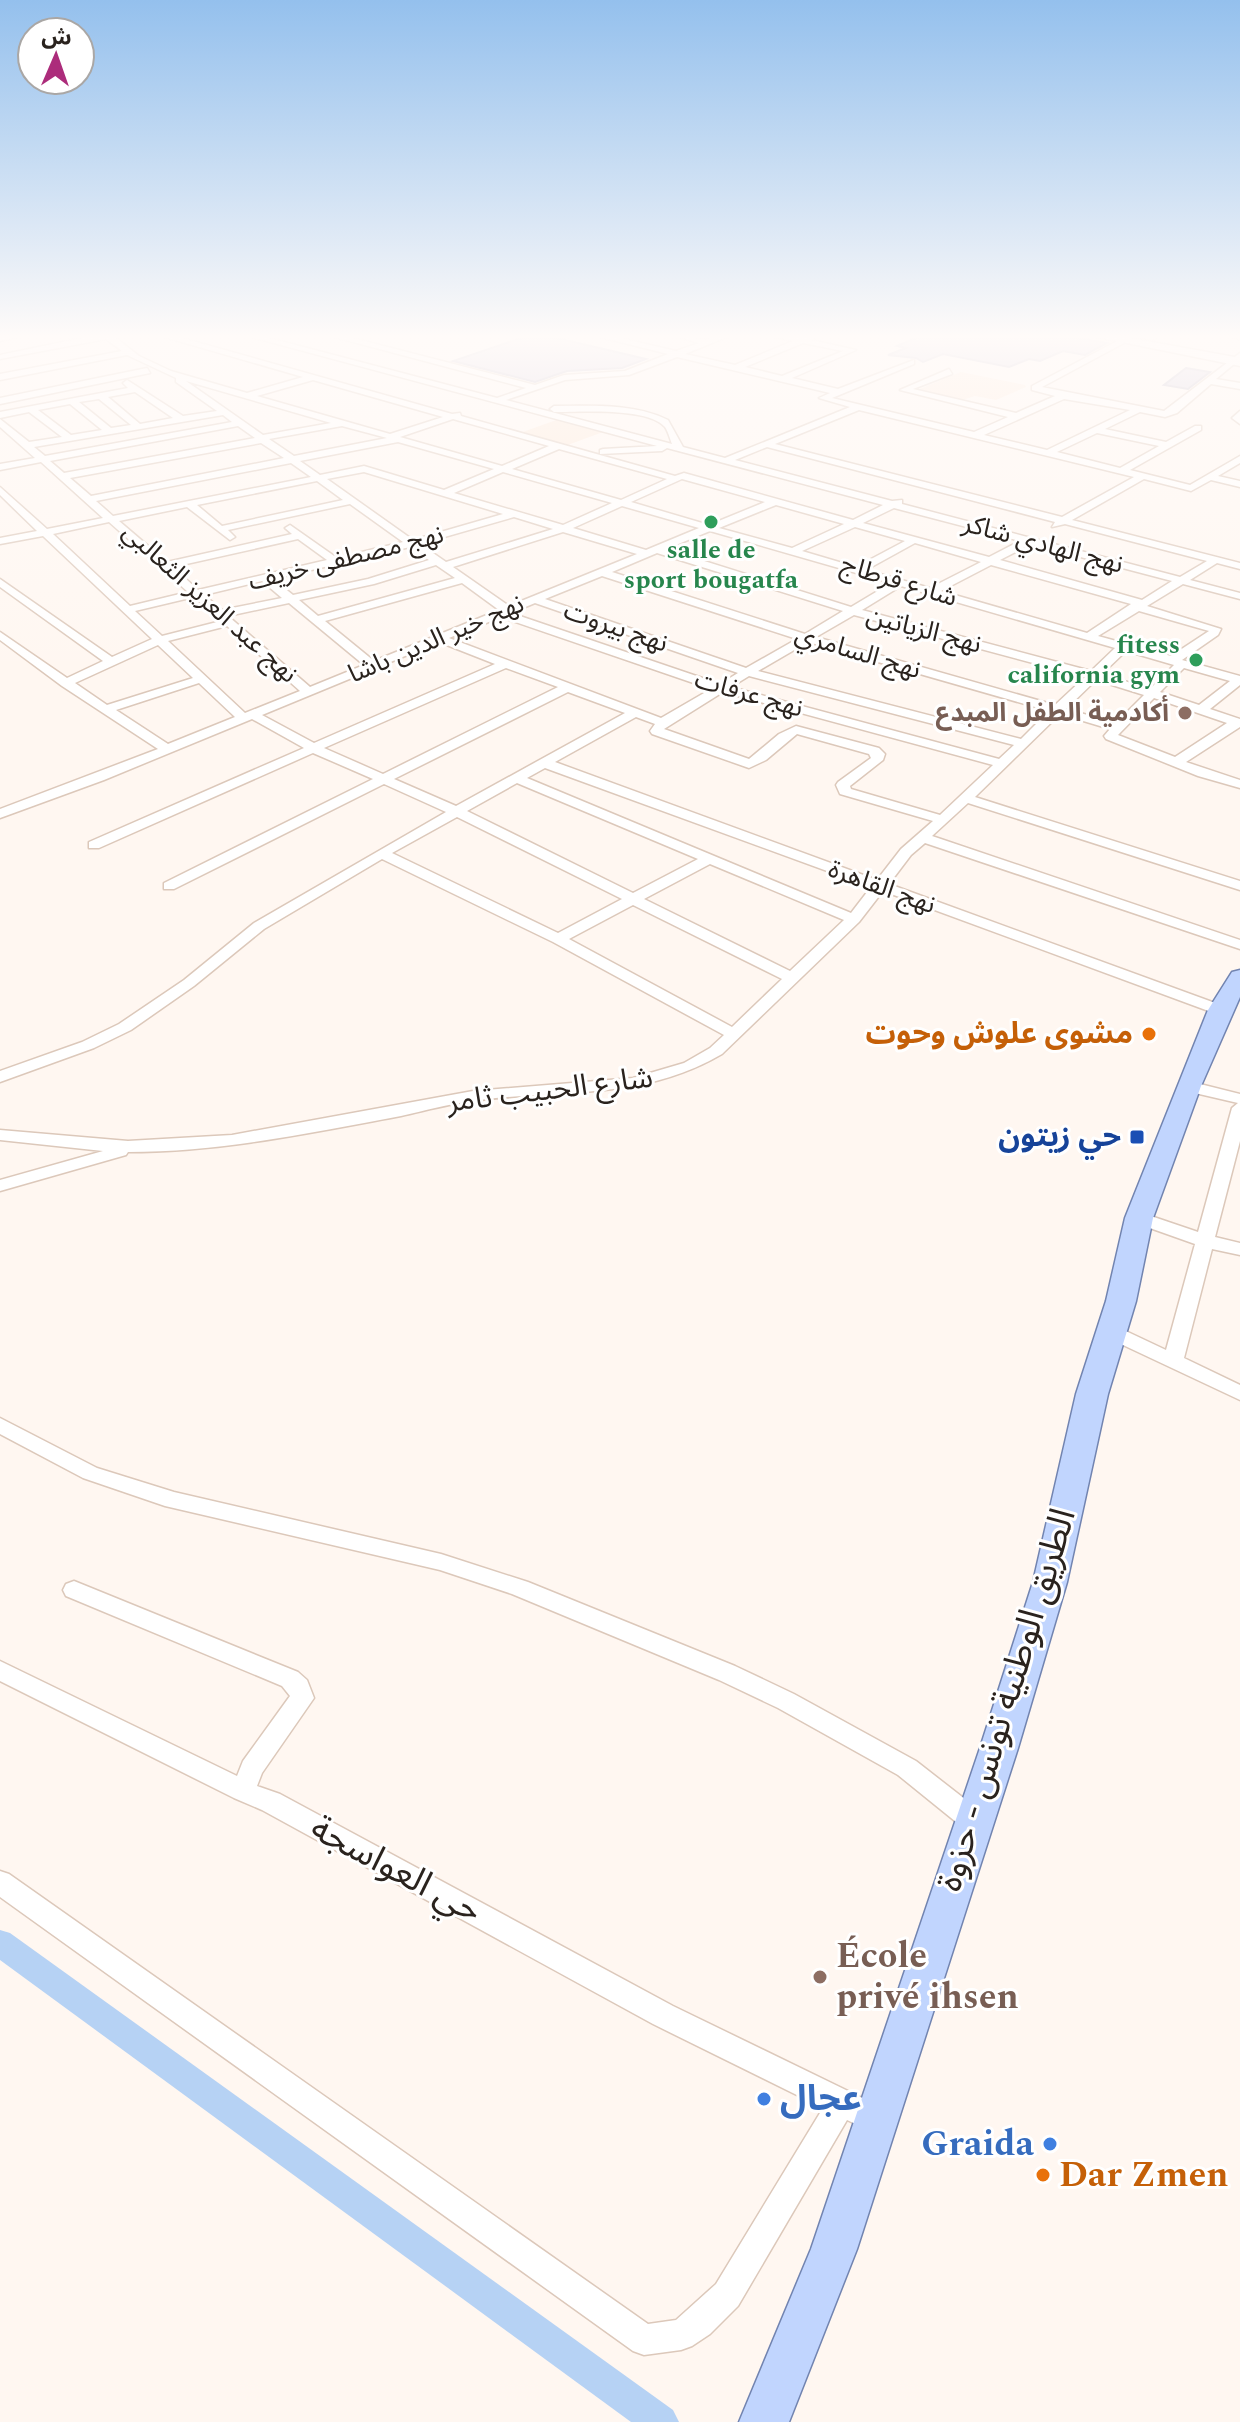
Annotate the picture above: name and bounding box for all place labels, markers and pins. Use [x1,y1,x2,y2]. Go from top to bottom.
marker: salle de sport bougatfa [702,513,720,531]
place label: salle de sport bougatfa [624,530,799,600]
place label: fitess california gym [1007,625,1180,695]
marker: fitess california gym [1187,651,1205,669]
place label: أكادمية الطفل المبدع [936,693,1169,733]
marker: أكادمية الطفل المبدع [1176,704,1194,722]
place label: مشوى علوش وحوت [866,1011,1133,1057]
marker: مشوى علوش وحوت [1140,1025,1158,1043]
place label: حي زيتون [998,1114,1121,1160]
marker: حي زيتون [1128,1128,1146,1146]
place label: École privé ihsen [836,1929,1019,2025]
marker: École privé ihsen [811,1968,829,1986]
place label: عجال [780,2072,862,2127]
marker: عجال [755,2090,773,2108]
place label: Graida [921,2117,1034,2172]
marker: Graida [1041,2135,1059,2153]
place label: Dar Zmen [1059,2148,1229,2203]
marker: Dar Zmen [1034,2166,1052,2184]

